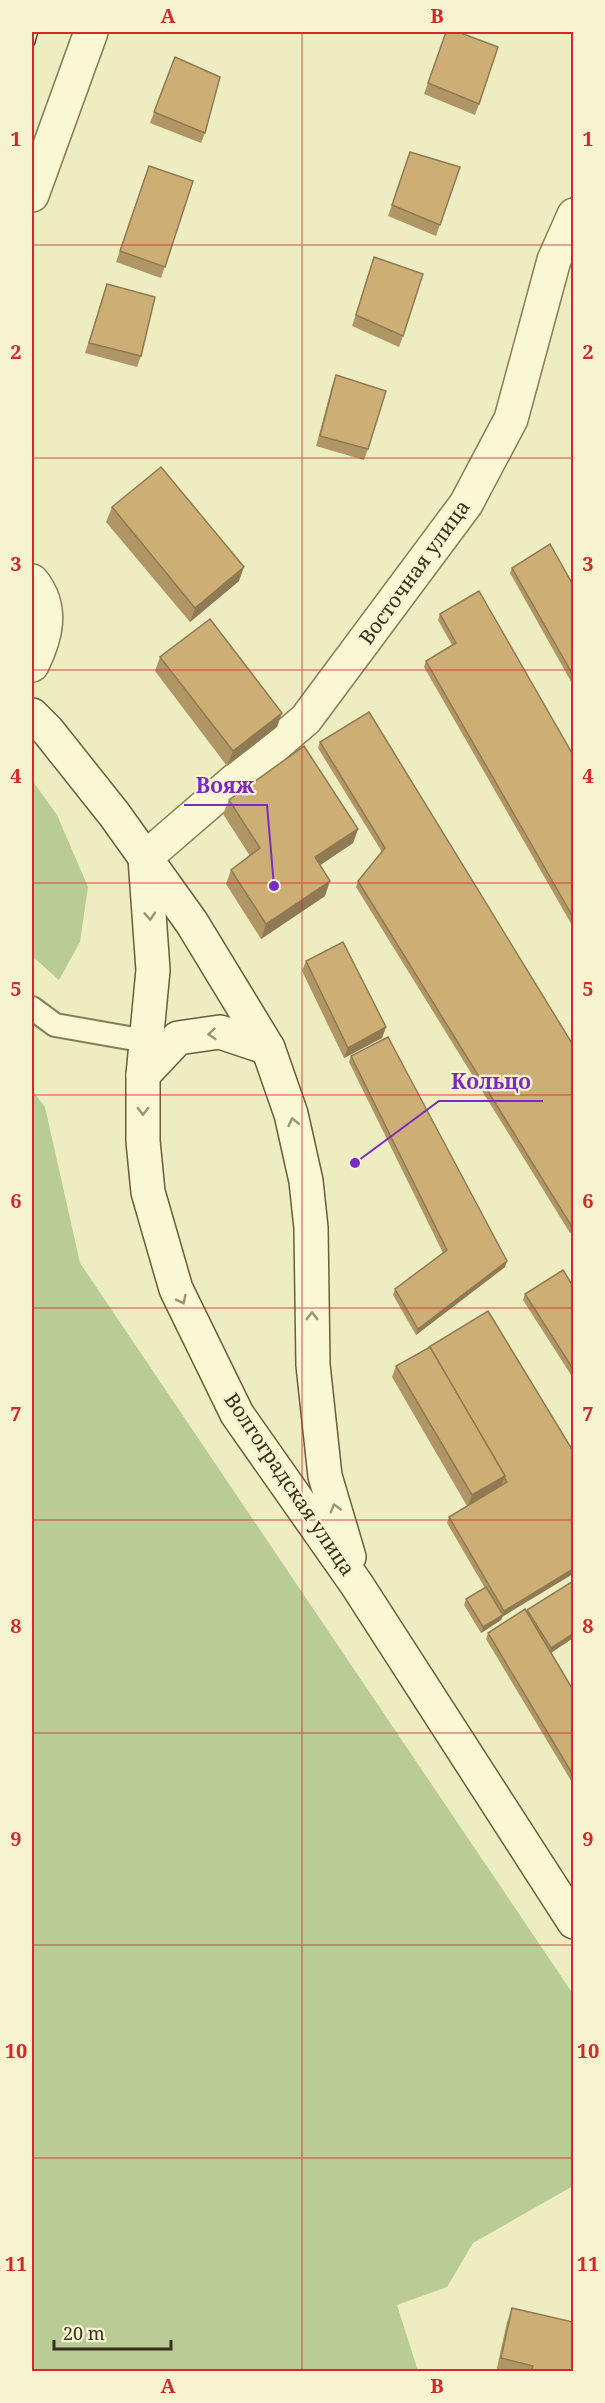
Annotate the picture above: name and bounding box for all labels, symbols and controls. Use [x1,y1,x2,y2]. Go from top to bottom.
text: A [160,2,176,29]
text: B [430,2,444,29]
text: 1 [10,125,22,152]
text: 1 [582,125,594,152]
text: 2 [10,338,22,365]
text: 2 [582,338,594,365]
street label: Восточная улица [352,494,476,650]
text: 3 [10,550,22,577]
text: 3 [582,550,594,577]
text: 4 [10,762,22,789]
text: 4 [582,762,594,789]
callout: Вояж [184,766,267,805]
text: Вояж [196,771,255,799]
one-way arrow [143,912,156,921]
text: 5 [10,975,22,1002]
text: 5 [582,975,594,1002]
one-way arrow [207,1027,216,1040]
callout: Кольцо [439,1062,543,1101]
text: Кольцо [451,1067,531,1095]
one-way arrow [136,1106,149,1115]
one-way arrow [287,1118,300,1128]
text: 6 [10,1187,22,1214]
text: 6 [582,1187,594,1214]
one-way arrow [174,1294,186,1305]
one-way arrow [306,1311,318,1320]
street label: Волгоградская улица [219,1387,361,1581]
text: 7 [10,1400,22,1427]
text: 7 [582,1400,594,1427]
one-way arrow [330,1503,342,1514]
text: 8 [10,1612,22,1639]
text: 8 [582,1612,594,1639]
text: 9 [10,1825,22,1852]
text: 9 [582,1825,594,1852]
text: 10 [5,2037,27,2064]
text: 10 [577,2037,599,2064]
text: 11 [5,2250,27,2277]
text: 11 [577,2250,599,2277]
scale bar [54,2313,171,2351]
text: 20 m [63,2321,105,2345]
text: A [160,2372,176,2399]
text: B [430,2372,444,2399]

